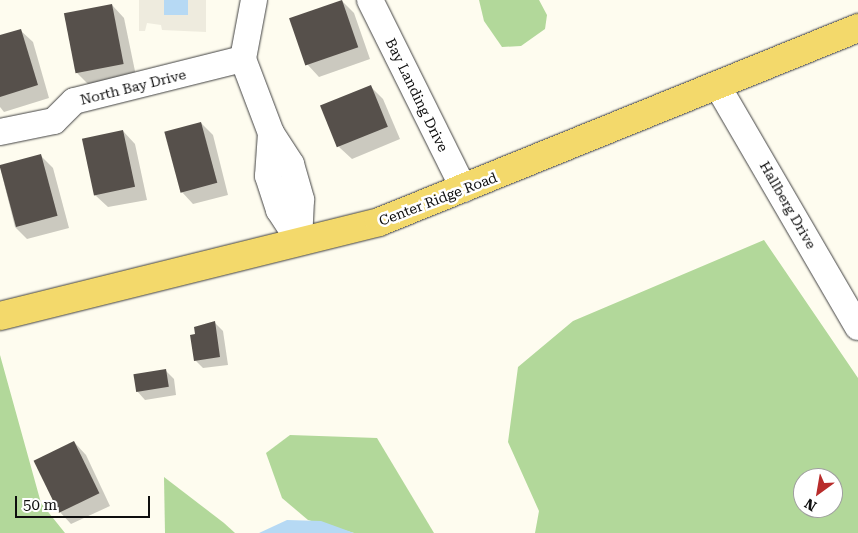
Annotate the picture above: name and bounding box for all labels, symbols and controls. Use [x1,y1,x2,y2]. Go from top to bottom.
street label: Bay Landing Drive [382,35,452,155]
street label: North Bay Drive [78,66,188,108]
street label: Hallberg Drive [756,158,820,252]
street label: Center Ridge Road [377,169,499,229]
north arrow [793,468,843,518]
scale bar [18,486,152,518]
text: N [802,495,819,515]
text: 50 m [23,496,57,514]

